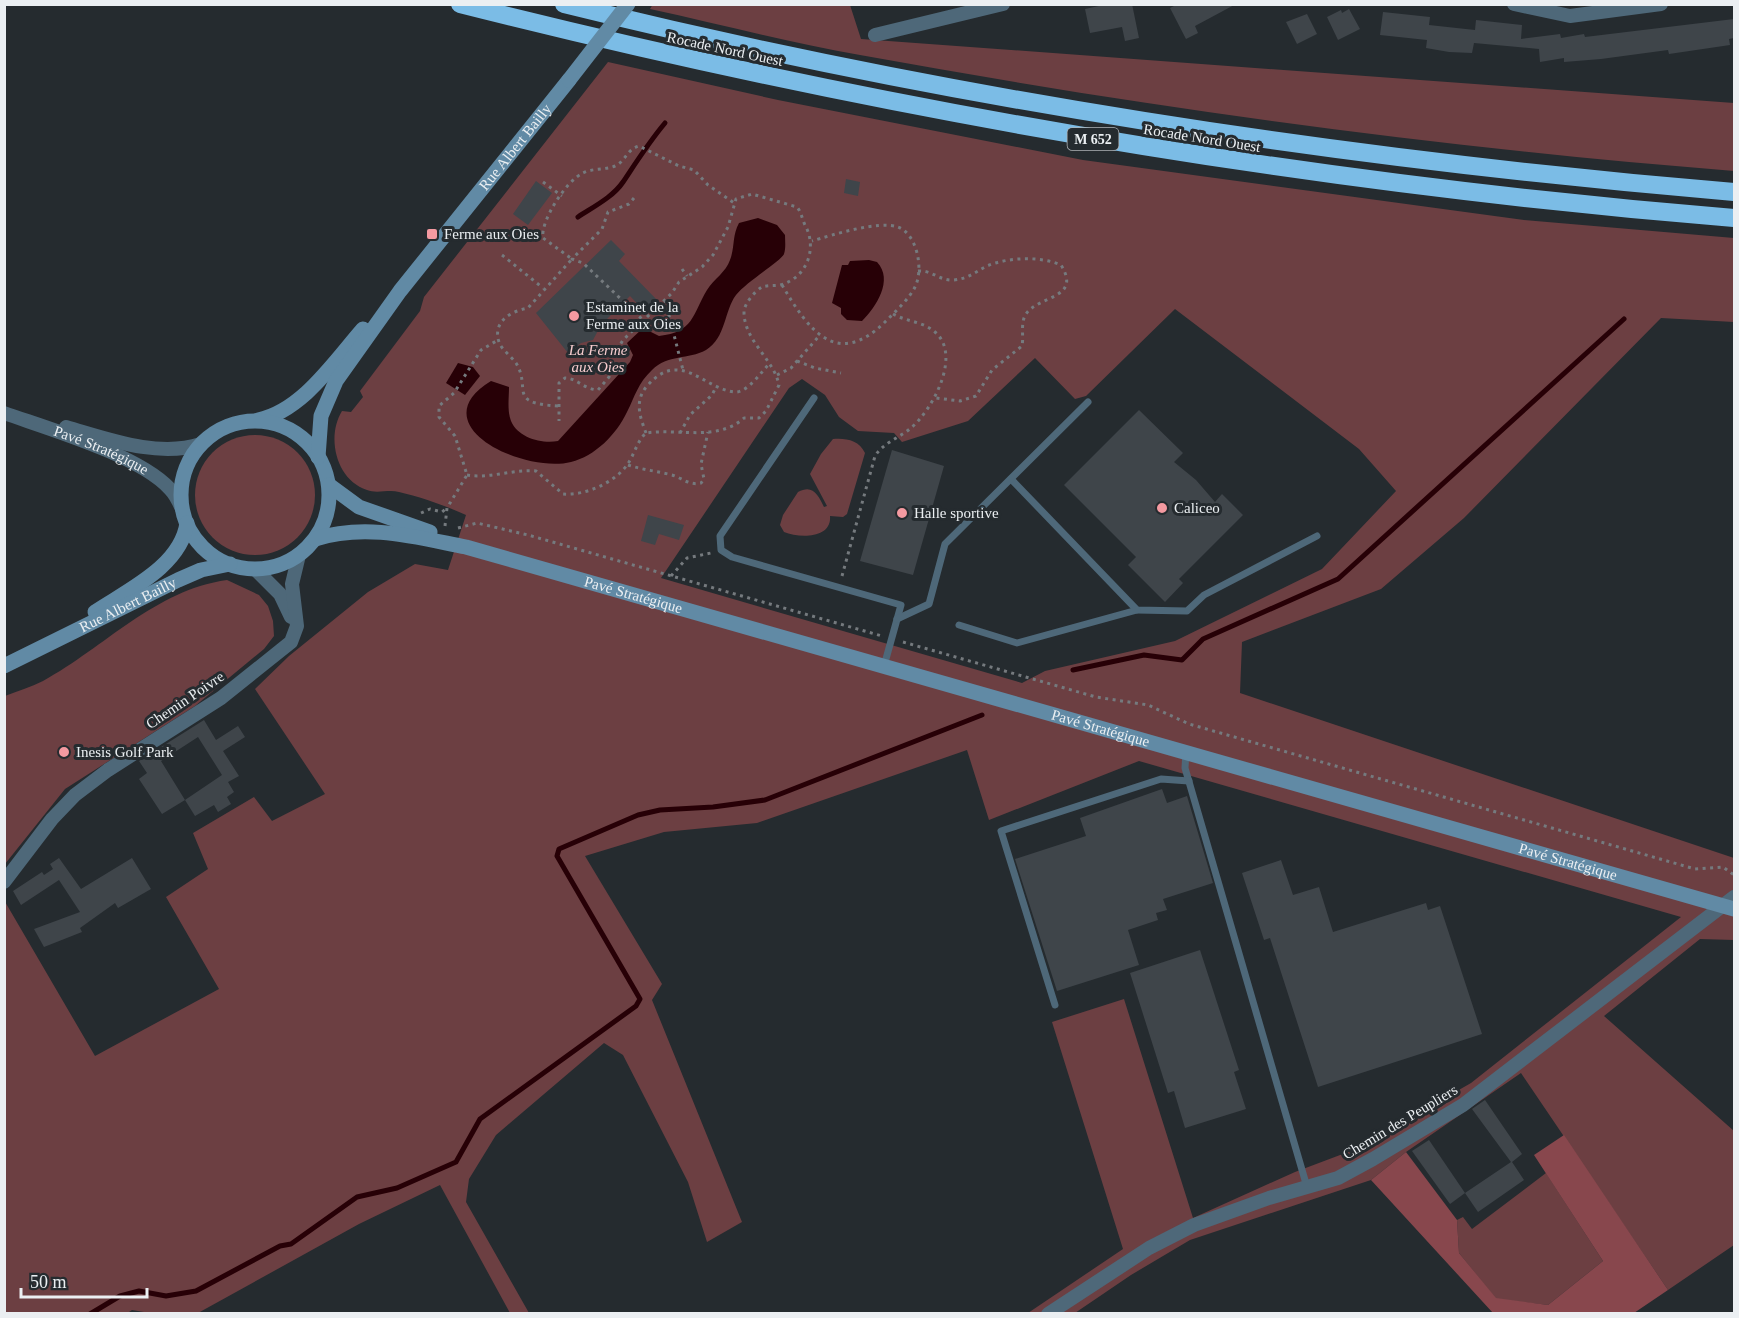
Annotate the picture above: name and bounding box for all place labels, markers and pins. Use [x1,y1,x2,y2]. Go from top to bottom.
place label: Ferme aux Oies [444,226,539,242]
marker: Ferme aux Oies [425,227,439,241]
place label: Estaminet de la Ferme aux Oies [586,299,681,332]
marker: Estaminet de la Ferme aux Oies [567,309,581,323]
place label: Caliceo [1174,500,1220,516]
marker: Caliceo [1155,501,1169,515]
place label: Halle sportive [914,505,999,521]
marker: Halle sportive [895,506,909,520]
place label: Inesis Golf Park [76,744,174,760]
marker: Inesis Golf Park [57,745,71,759]

